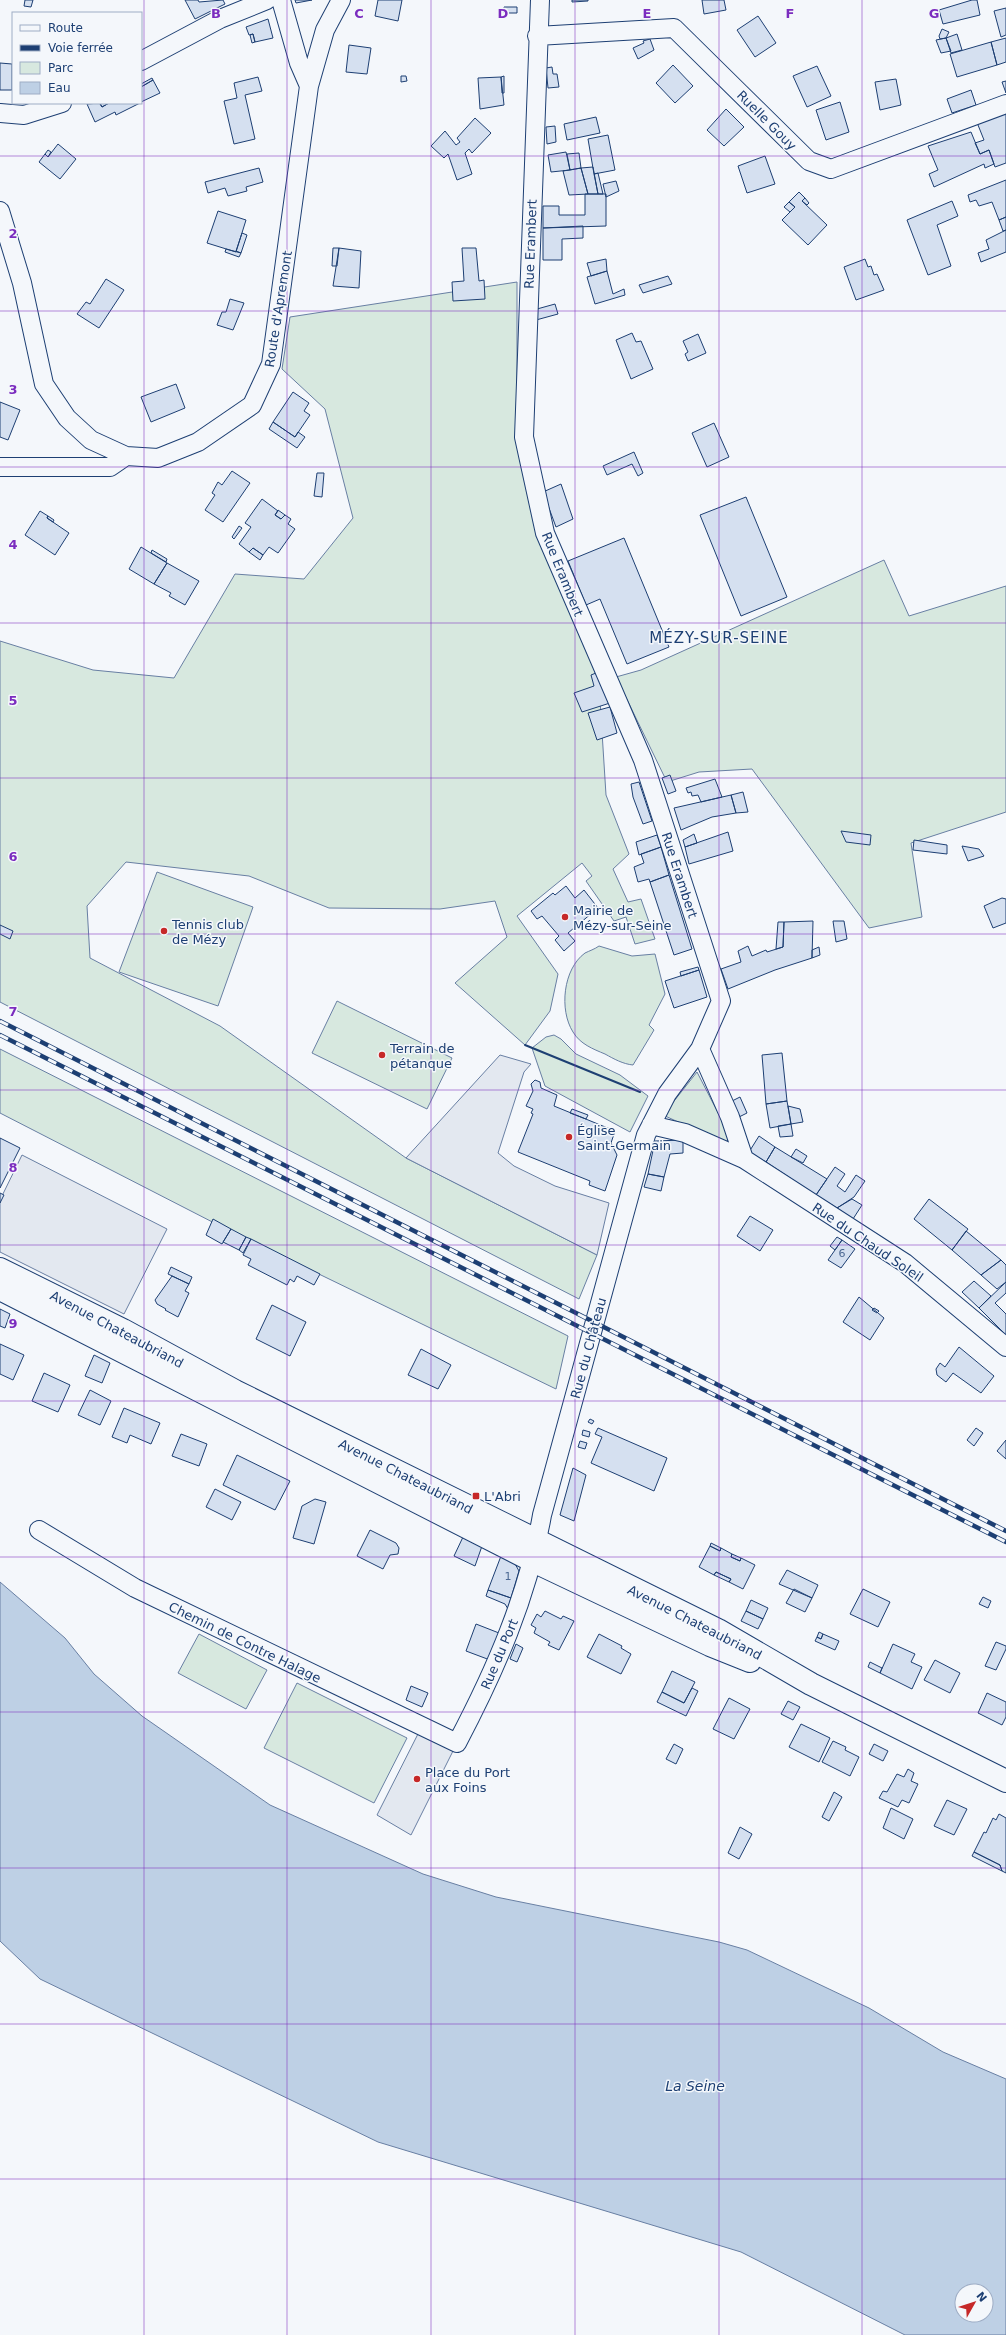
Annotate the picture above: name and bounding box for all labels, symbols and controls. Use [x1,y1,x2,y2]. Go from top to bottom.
text: B [211,6,221,21]
text: C [354,6,364,21]
text: D [498,6,509,21]
text: E [643,6,651,21]
text: F [786,6,794,21]
text: G [929,6,939,21]
legend [12,12,142,104]
text: Route [48,21,83,35]
text: Voie ferrée [48,41,113,55]
text: Parc [48,61,73,75]
text: Eau [48,81,71,95]
street label: Ruelle Gouy [734,87,800,153]
street label: Rue Erambert [521,199,540,289]
text: 2 [8,226,18,241]
street label: Route d'Apremont [262,250,295,368]
text: 3 [8,382,18,397]
street label: Rue Erambert [539,530,586,619]
text: 4 [8,537,18,552]
district label: MÉZY-SUR-SEINE [649,628,789,647]
text: 5 [8,693,18,708]
street label: Rue Erambert [659,830,701,920]
text: 6 [8,849,18,864]
place label: Mairie de Mézy-sur-Seine [573,903,672,933]
marker: Mairie de Mézy-sur-Seine [560,912,570,922]
place label: Tennis club de Mézy [171,917,244,947]
marker: Tennis club de Mézy [159,926,169,936]
text: 7 [8,1004,18,1019]
place label: Terrain de pétanque [389,1041,454,1071]
marker: Terrain de pétanque [377,1050,387,1060]
place label: Église Saint-Germain [577,1123,671,1153]
marker: Église Saint-Germain [564,1132,574,1142]
text: 8 [8,1160,18,1175]
street label: Rue du Chaud Soleil [809,1200,926,1285]
house number: 6 [839,1247,846,1260]
street label: Avenue Chateaubriand [48,1288,186,1371]
street label: Rue du Château [568,1296,609,1400]
text: 9 [8,1316,18,1331]
street label: Avenue Chateaubriand [336,1436,475,1517]
place label: L'Abri [484,1489,521,1504]
marker: L'Abri [471,1491,481,1501]
house number: 1 [505,1570,512,1583]
street label: Avenue Chateaubriand [625,1582,764,1663]
street label: Chemin de Contre Halage [166,1599,323,1686]
street label: Rue du Port [478,1617,521,1692]
place label: Place du Port aux Foins [425,1765,510,1795]
marker: Place du Port aux Foins [412,1774,422,1784]
water label: La Seine [665,2078,725,2094]
north arrow [954,2283,994,2323]
text: N [973,2289,989,2305]

